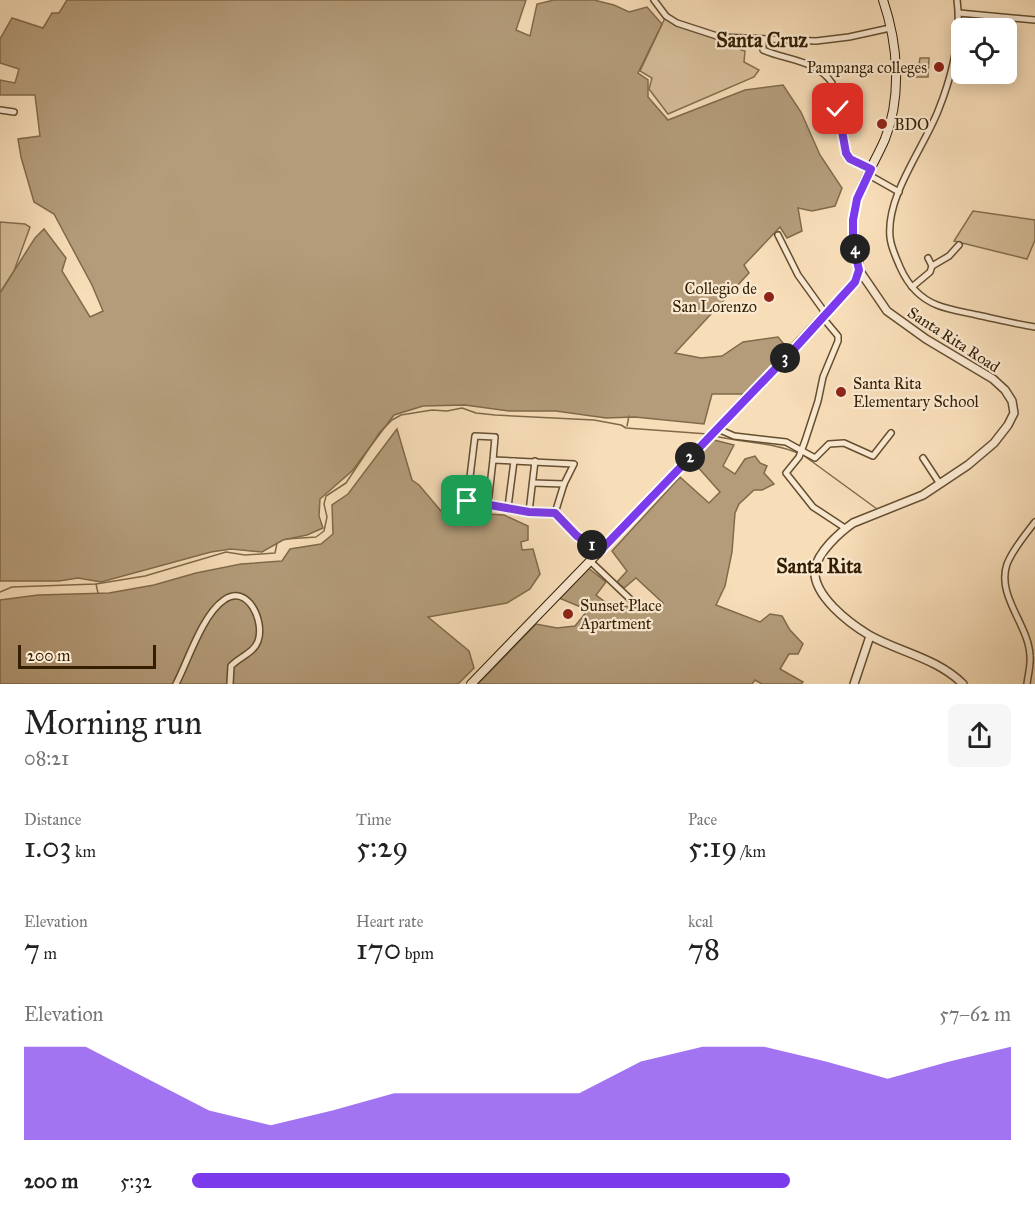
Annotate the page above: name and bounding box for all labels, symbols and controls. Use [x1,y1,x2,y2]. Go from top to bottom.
map controls [951,18,1017,84]
button: locate [951,18,1017,84]
district label: Santa Cruz [716,28,809,52]
place label: Pampanga colleges [807,58,927,78]
marker: Pampanga colleges [932,60,946,74]
pin [812,83,863,134]
icon: check [821,92,854,125]
place label: BDO [894,115,929,134]
marker: BDO [875,117,889,131]
pin: 4 [840,234,870,264]
text: 4 [851,239,859,258]
place label: Collegio de San Lorenzo [672,279,757,316]
marker: Collegio de San Lorenzo [762,290,776,304]
street label: Santa Rita Road [904,303,1003,376]
pin: 3 [770,343,800,373]
text: 3 [782,348,788,367]
place label: Santa Rita Elementary School [853,374,979,411]
marker: Santa Rita Elementary School [834,385,848,399]
pin: 2 [675,442,705,472]
text: 2 [686,447,694,466]
pin [441,475,492,526]
icon: arrive [450,484,483,517]
pin: 1 [577,530,607,560]
text: 1 [589,535,595,554]
district label: Santa Rita [776,554,862,578]
place label: Sunset Place Apartment [579,596,662,633]
marker: Sunset Place Apartment [561,607,575,621]
scale bar [18,642,156,670]
text: 200 m [27,646,70,665]
text: Morning run [24,703,202,743]
button: share [948,704,1011,767]
text: 08:21 [24,746,69,770]
text: Distance [24,810,81,829]
text: Time [356,810,391,829]
text: Pace [688,810,717,829]
text: 1.03 [24,829,72,865]
text: 5:29 [356,829,408,865]
text: 5:19 [688,829,737,865]
text: km [72,842,96,861]
text: /km [737,842,766,861]
text: Elevation [24,912,88,931]
text: Heart rate [356,912,423,931]
text: kcal [688,912,713,931]
text: 7 [24,931,40,967]
text: 170 [356,931,401,967]
text: 78 [688,931,720,967]
text: m [40,944,57,963]
text: bpm [401,944,434,963]
text: Elevation [24,1002,103,1026]
text: 57–62 m [939,1002,1011,1026]
text: 200 m [24,1169,78,1193]
text: 5:32 [120,1169,152,1193]

